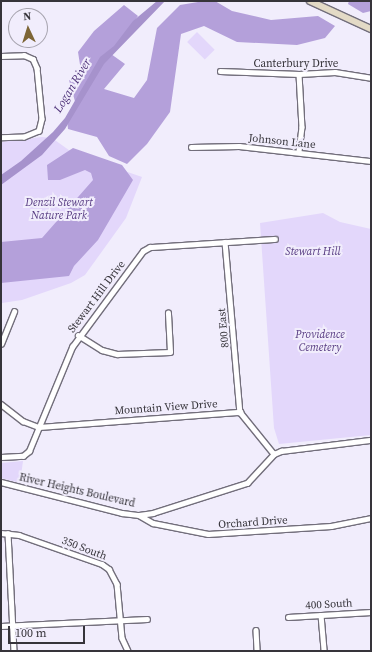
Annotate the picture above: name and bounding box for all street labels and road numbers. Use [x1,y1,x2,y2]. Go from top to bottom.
street label: Canterbury Drive [254,57,338,71]
street label: Johnson Lane [248,132,316,152]
street label: Stewart Hill Drive [66,258,128,336]
street label: 800 East [216,308,232,348]
street label: Mountain View Drive [114,398,218,418]
street label: River Heights Boulevard [18,471,136,511]
street label: Orchard Drive [218,514,288,532]
street label: 350 South [60,534,108,564]
street label: 400 South [305,597,353,613]

